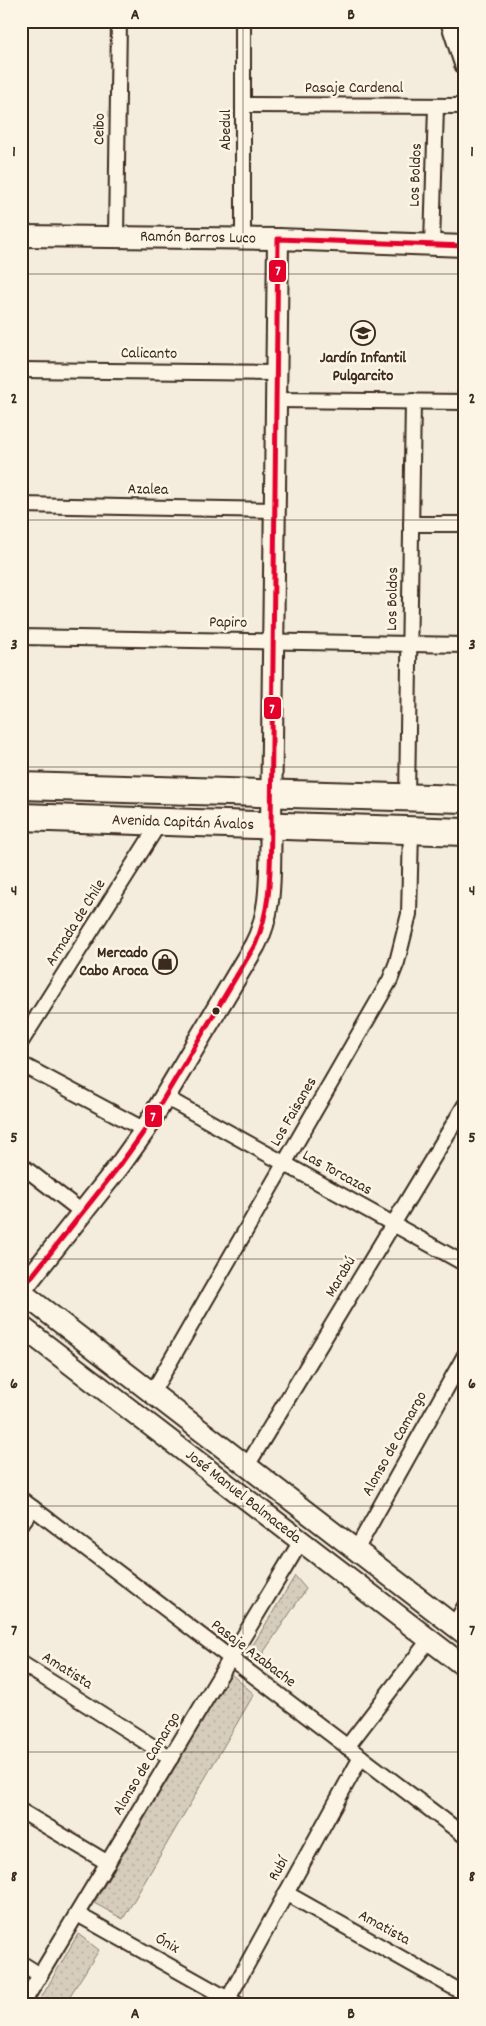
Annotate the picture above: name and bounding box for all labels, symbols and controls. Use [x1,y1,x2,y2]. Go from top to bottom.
text: A [131,4,140,27]
text: B [347,4,355,27]
street label: Pasaje Cardenal [305,77,403,100]
street label: Abedul [215,109,238,150]
street label: Ceibo [88,113,112,145]
text: 1 [12,141,16,164]
text: 1 [470,141,474,164]
street label: Los Boldos [403,142,429,207]
street label: Ramón Barros Luco [140,225,256,251]
line badge: 7 [268,259,287,283]
text: 7 [275,262,281,282]
school or university icon: Jardín Infantil Pulgarcito [350,320,376,346]
street label: Calicanto [121,342,177,366]
place label: Jardín Infantil Pulgarcito [320,347,406,388]
text: 2 [11,388,18,411]
text: 2 [469,388,476,411]
street label: Azalea [127,478,169,502]
street label: Los Boldos [381,567,405,631]
street label: Papiro [209,611,247,635]
text: 3 [10,634,18,657]
text: 3 [468,634,476,657]
line badge: 7 [263,696,282,720]
text: 7 [269,700,275,720]
street label: Avenida Capitán Ávalos [112,809,255,837]
street label: Armada de Chile [40,875,112,971]
text: 4 [11,880,17,903]
text: 4 [469,880,475,903]
place label: Mercado Cabo Aroca [79,942,149,983]
shop icon: Mercado Cabo Aroca [152,949,178,975]
unlabelled marker [211,1006,221,1016]
street label: Los Faisanes [265,1073,323,1151]
line badge: 7 [144,1104,163,1128]
text: 7 [150,1108,156,1128]
text: 5 [10,1127,18,1150]
text: 5 [468,1127,476,1150]
street label: Las Torcazas [298,1144,376,1202]
street label: Marabú [320,1252,362,1302]
text: 6 [10,1373,18,1396]
text: 6 [468,1373,476,1396]
street label: Alonso de Camargo [357,1387,433,1501]
street label: José Manuel Balmaceda [180,1444,306,1550]
street label: Pasaje Azabache [206,1614,300,1694]
text: 7 [11,1620,17,1643]
text: 7 [469,1620,475,1643]
street label: Amatista [37,1646,97,1696]
street label: Alonso de Camargo [107,1708,187,1820]
street label: Rubí [263,1852,296,1885]
text: 8 [11,1866,18,1889]
text: 8 [469,1866,476,1889]
street label: Amatista [354,1904,415,1952]
street label: Ónix [151,1928,184,1960]
text: A [131,2003,140,2026]
text: B [347,2003,355,2026]

